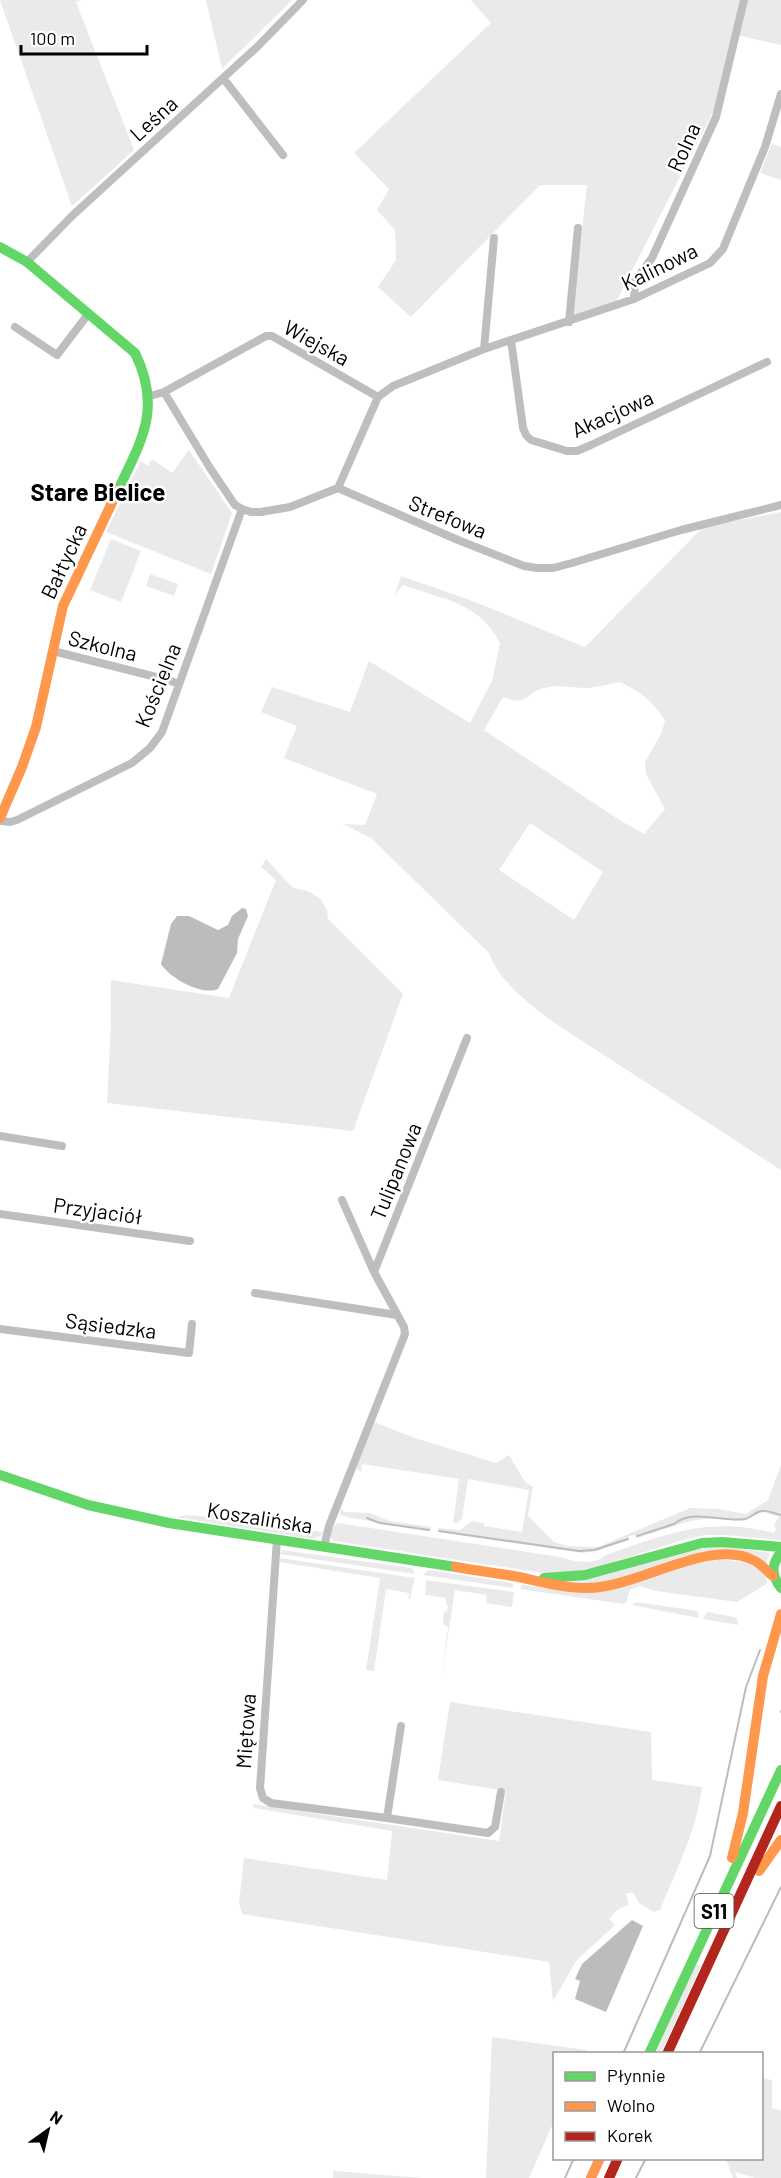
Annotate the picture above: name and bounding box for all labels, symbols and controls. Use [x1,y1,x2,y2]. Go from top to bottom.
scale bar [21,18,147,56]
text: 100 m [30,27,75,49]
street label: Leśna [124,90,182,146]
street label: Rolna [661,119,705,175]
street label: Kalinowa [617,237,701,295]
street label: Wiejska [280,314,354,370]
street label: Akacjowa [567,384,657,442]
district label: Stare Bielice [31,477,165,506]
street label: Strefowa [405,489,491,543]
street label: Bałtycka [35,520,91,602]
street label: Szkolna [66,624,140,666]
street label: Kościelna [129,639,185,731]
street label: Tulipanowa [364,1119,426,1223]
street label: Przyjaciół [52,1191,144,1229]
street label: Sąsiedzka [64,1307,158,1343]
street label: Koszalińska [205,1496,315,1538]
street label: Miętowa [230,1693,260,1769]
road number: S11 [694,1894,734,1928]
legend [553,2052,763,2160]
text: Płynnie [607,2064,666,2086]
text: Wolno [607,2094,655,2116]
north arrow [18,2100,78,2160]
text: N [47,2106,66,2128]
text: Korek [607,2124,653,2146]

